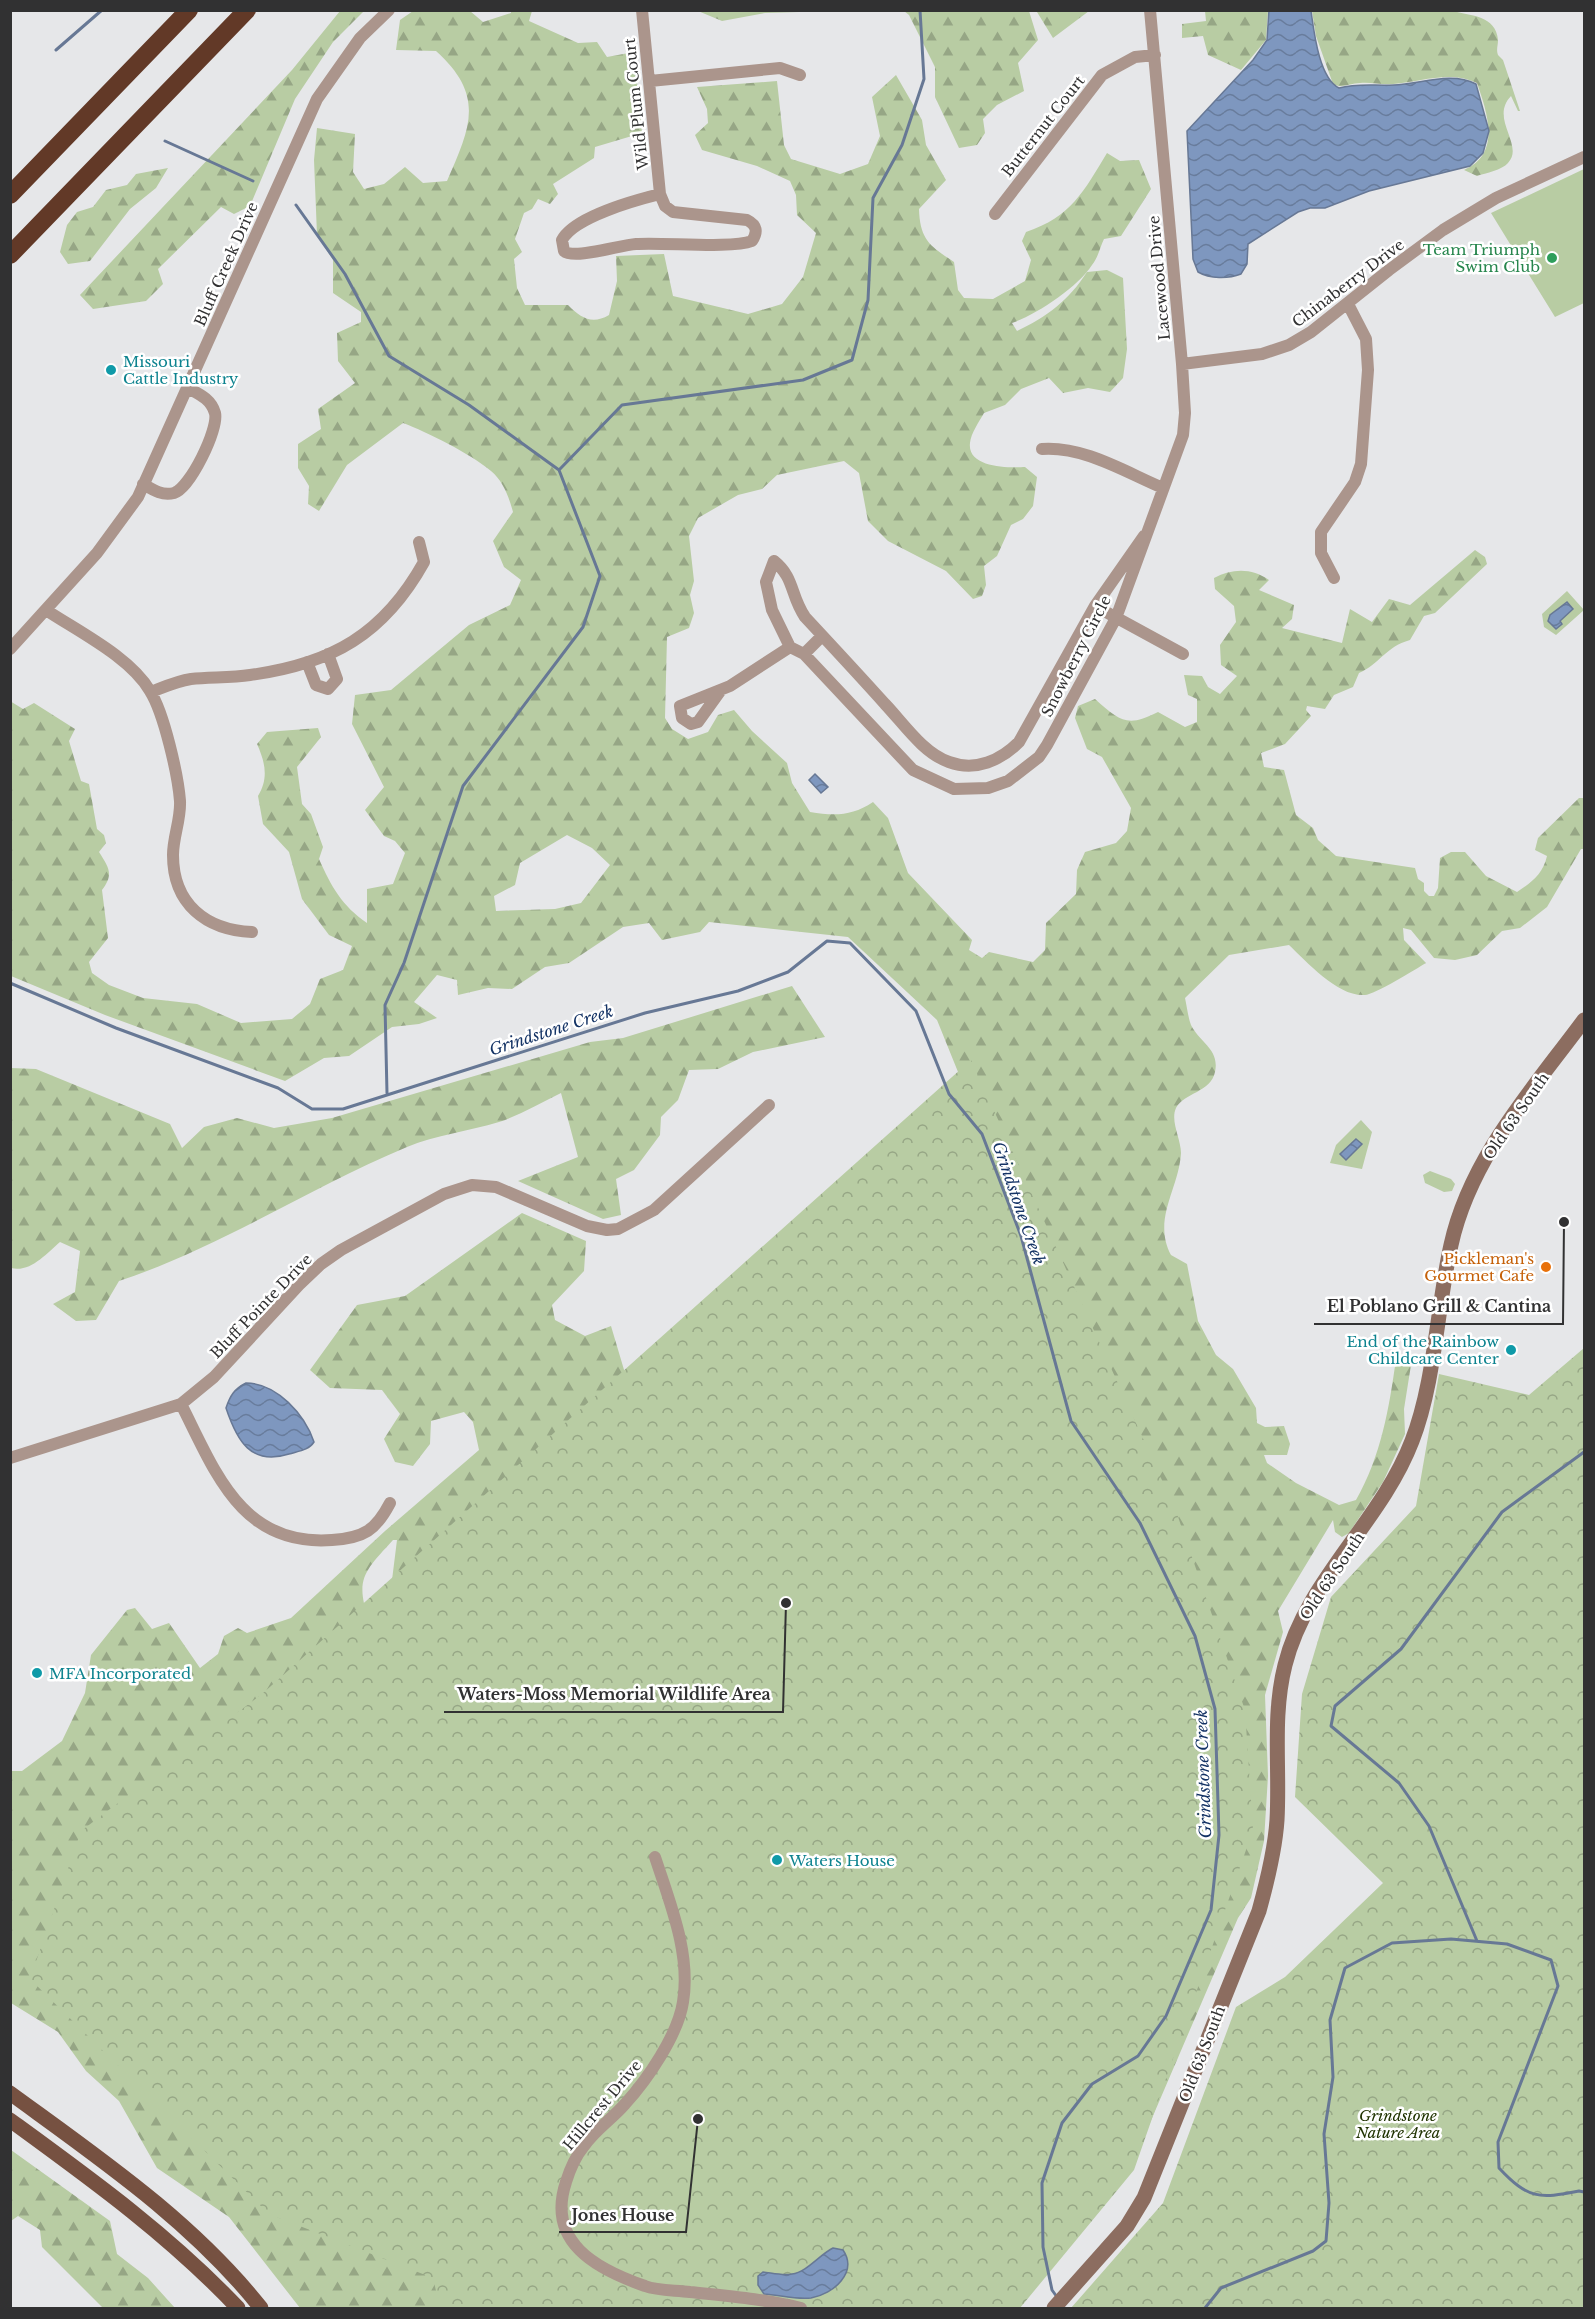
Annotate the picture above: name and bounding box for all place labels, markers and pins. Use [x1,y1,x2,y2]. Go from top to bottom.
place label: Team Triumph Swim Club [1423,240,1540,276]
marker: Team Triumph Swim Club [1545,251,1559,265]
place label: Missouri Cattle Industry [123,352,239,388]
marker: Missouri Cattle Industry [104,363,118,377]
place label: Pickleman's Gourmet Cafe [1424,1249,1534,1285]
marker: Pickleman's Gourmet Cafe [1539,1260,1553,1274]
callout: El Poblano Grill & Cantina [1314,1290,1563,1324]
place label: End of the Rainbow Childcare Center [1346,1332,1500,1368]
marker: End of the Rainbow Childcare Center [1504,1343,1518,1357]
place label: MFA Incorporated [49,1664,191,1683]
marker: MFA Incorporated [30,1666,44,1680]
callout: Waters-Moss Memorial Wildlife Area [444,1678,783,1712]
place label: Waters House [788,1851,895,1870]
marker: Waters House [770,1853,784,1867]
callout: Jones House [559,2198,686,2232]

